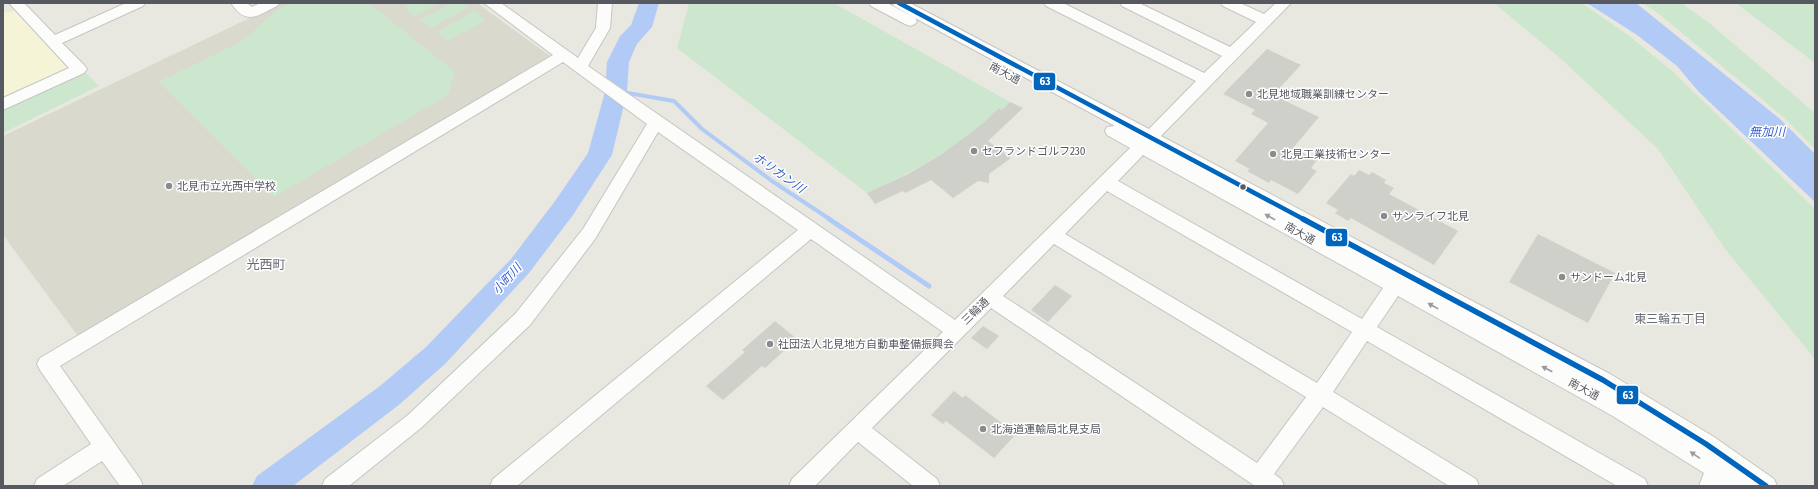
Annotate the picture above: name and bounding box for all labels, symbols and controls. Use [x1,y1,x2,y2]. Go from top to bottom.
street label: 南大通 [987,60,1022,87]
line badge: 63 [1033,72,1056,91]
text: 63 [1040,75,1050,88]
place label: 北見地域職業訓練センター [1257,88,1389,101]
marker: 北見地域職業訓練センター [1244,89,1254,99]
water label: 無加川 [1749,125,1787,139]
place label: セフランドゴルフ230 [982,145,1086,158]
marker: セフランドゴルフ230 [969,146,979,156]
place label: 北見工業技術センター [1281,148,1391,161]
marker: 北見工業技術センター [1268,149,1278,159]
water label: ホリカン川 [750,150,809,197]
place label: 北見市立光西中学校 [177,180,276,193]
marker: 北見市立光西中学校 [164,181,174,191]
unlabelled marker [1238,182,1248,192]
place label: サンライフ北見 [1392,210,1469,223]
marker: サンライフ北見 [1379,211,1389,221]
one-way arrow [1264,213,1276,220]
street label: 南大通 [1282,220,1317,247]
line badge: 63 [1325,228,1348,247]
text: 63 [1332,231,1342,244]
district label: 光西町 [246,257,286,272]
water label: 小町川 [490,259,526,297]
place label: サンドーム北見 [1570,271,1647,284]
marker: サンドーム北見 [1557,272,1567,282]
street label: 三輪通 [959,295,992,327]
one-way arrow [1427,303,1439,310]
district label: 東三輪五丁目 [1634,312,1706,326]
place label: 社団法人北見地方自動車整備振興会 [778,338,954,351]
marker: 社団法人北見地方自動車整備振興会 [765,339,775,349]
one-way arrow [1541,366,1553,372]
street label: 南大通 [1566,376,1601,403]
line badge: 63 [1616,385,1639,405]
text: 63 [1623,389,1633,402]
place label: 北海道運輸局北見支局 [991,423,1101,436]
marker: 北海道運輸局北見支局 [978,424,988,434]
one-way arrow [1690,451,1701,459]

